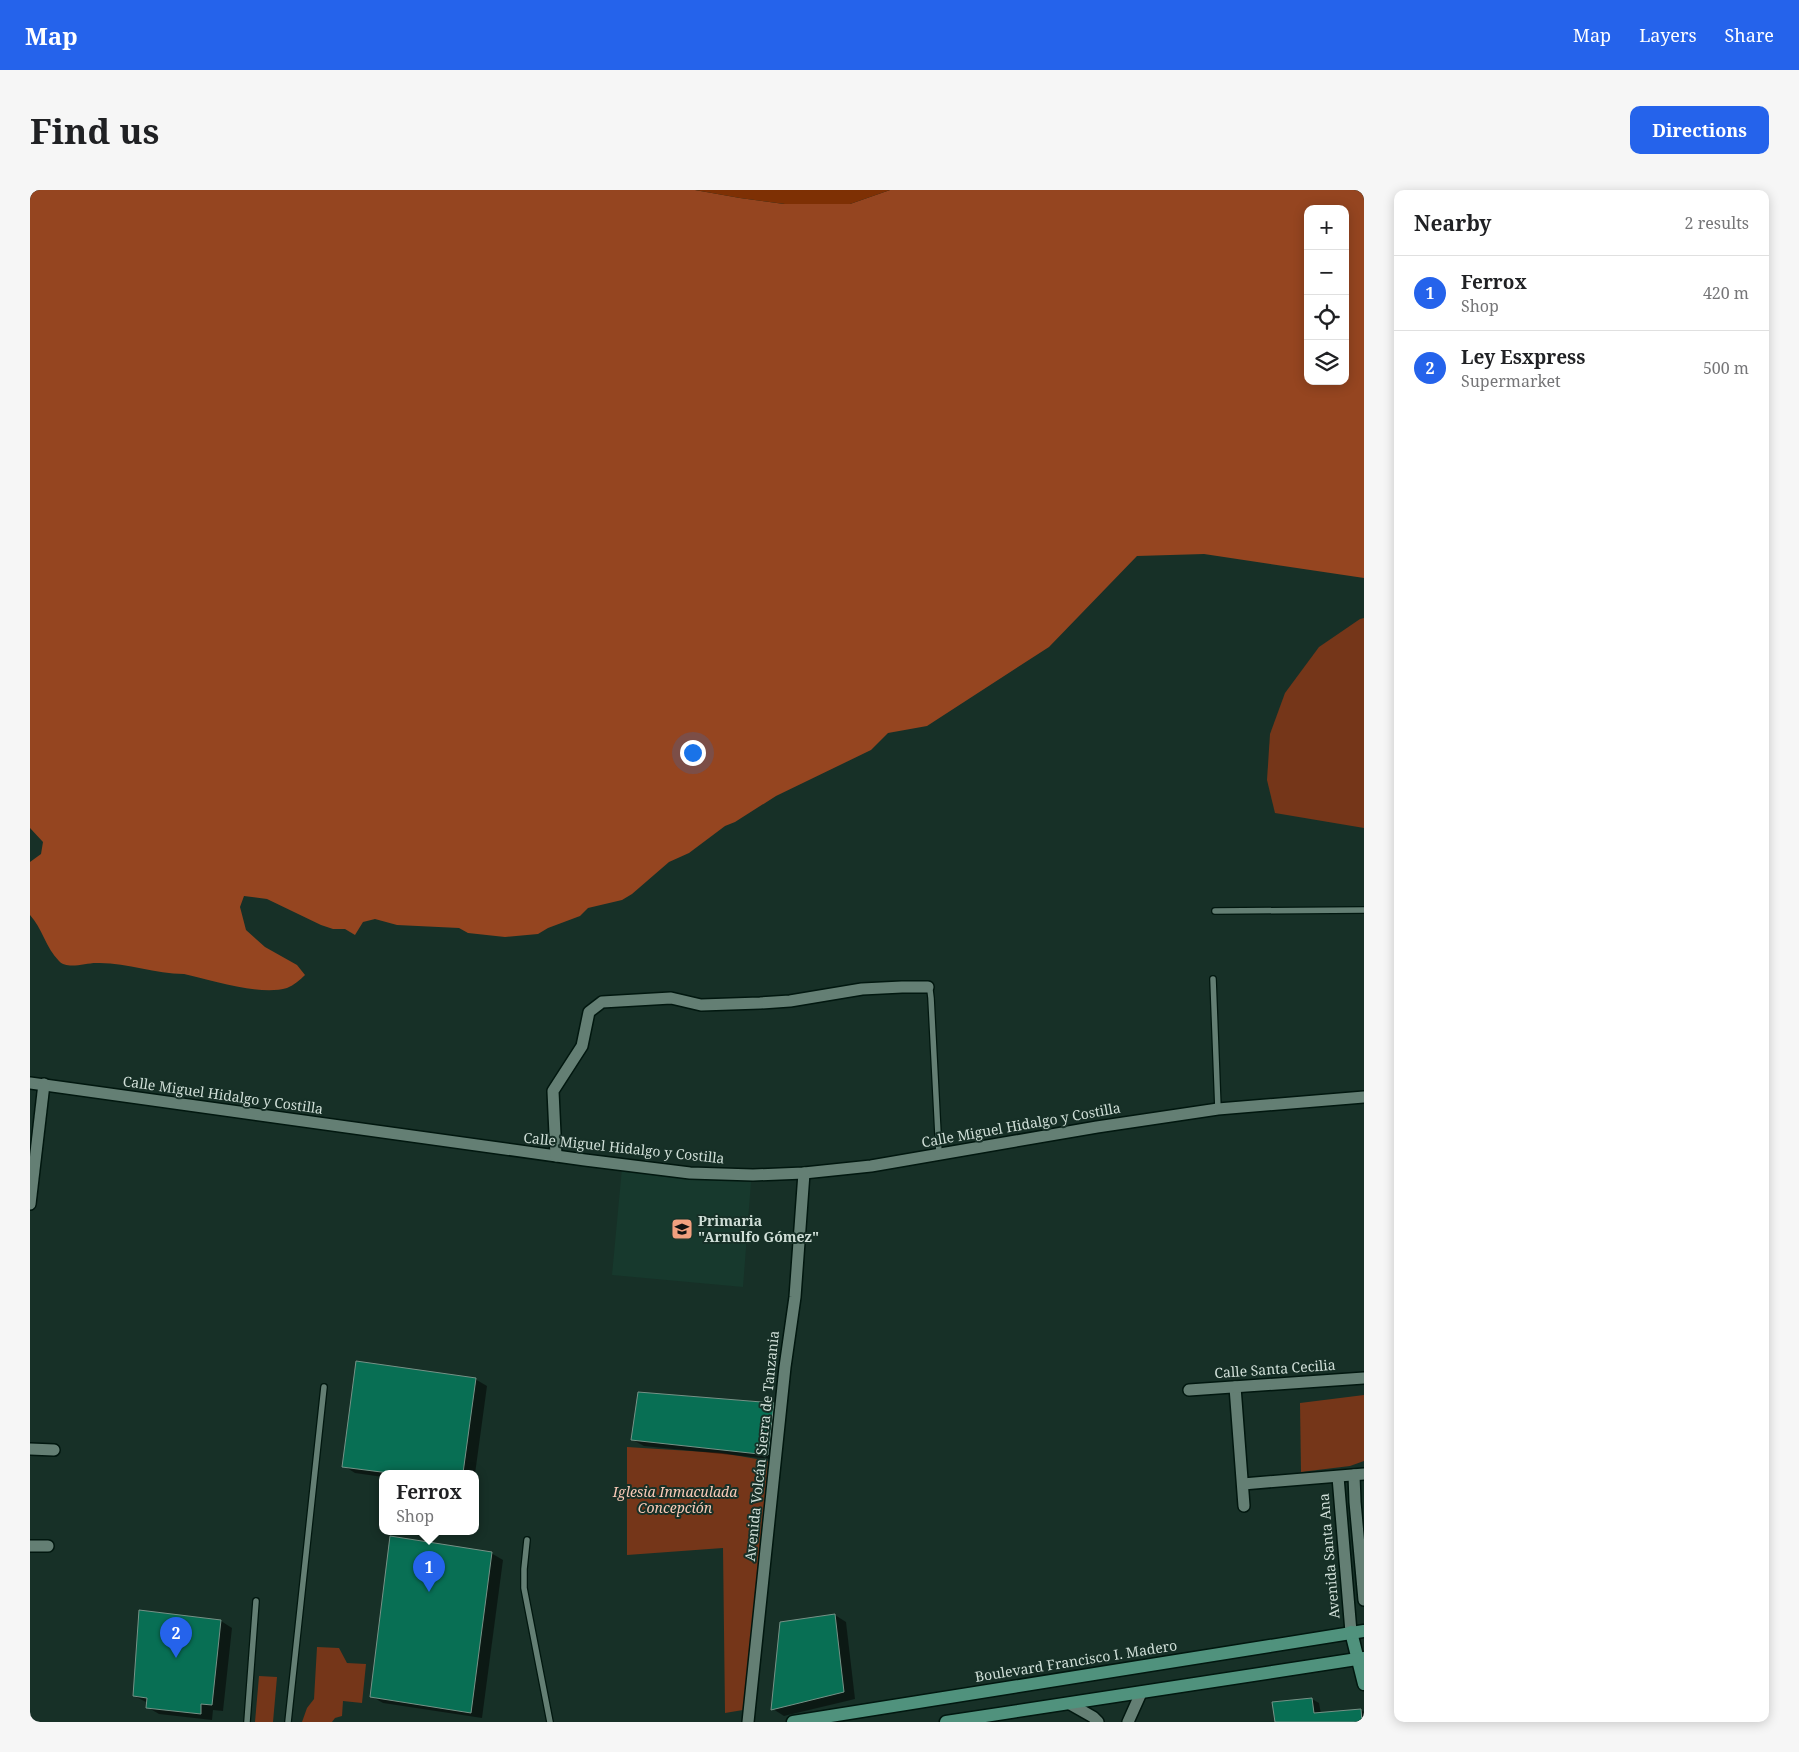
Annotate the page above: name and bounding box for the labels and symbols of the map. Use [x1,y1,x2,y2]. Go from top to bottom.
your location [680,740,706,766]
street label: Calle Miguel Hidalgo y Costilla [122,1071,324,1118]
street label: Calle Miguel Hidalgo y Costilla [920,1098,1122,1151]
street label: Calle Miguel Hidalgo y Costilla [523,1127,726,1168]
place label: Primaria "Arnulfo Gómez" [698,1211,819,1246]
school or university icon: Primaria "Arnulfo Gómez" [670,1217,694,1241]
street label: Avenida Volcán Sierra de Tanzania [740,1329,783,1562]
street label: Calle Santa Cecilia [1214,1355,1336,1382]
park label: Iglesia Inmaculada Concepción [612,1482,738,1517]
street label: Avenida Santa Ana [1314,1492,1343,1620]
pin: 1 [413,1551,445,1592]
pin: 2 [160,1617,192,1658]
street label: Boulevard Francisco I. Madero [973,1635,1178,1686]

